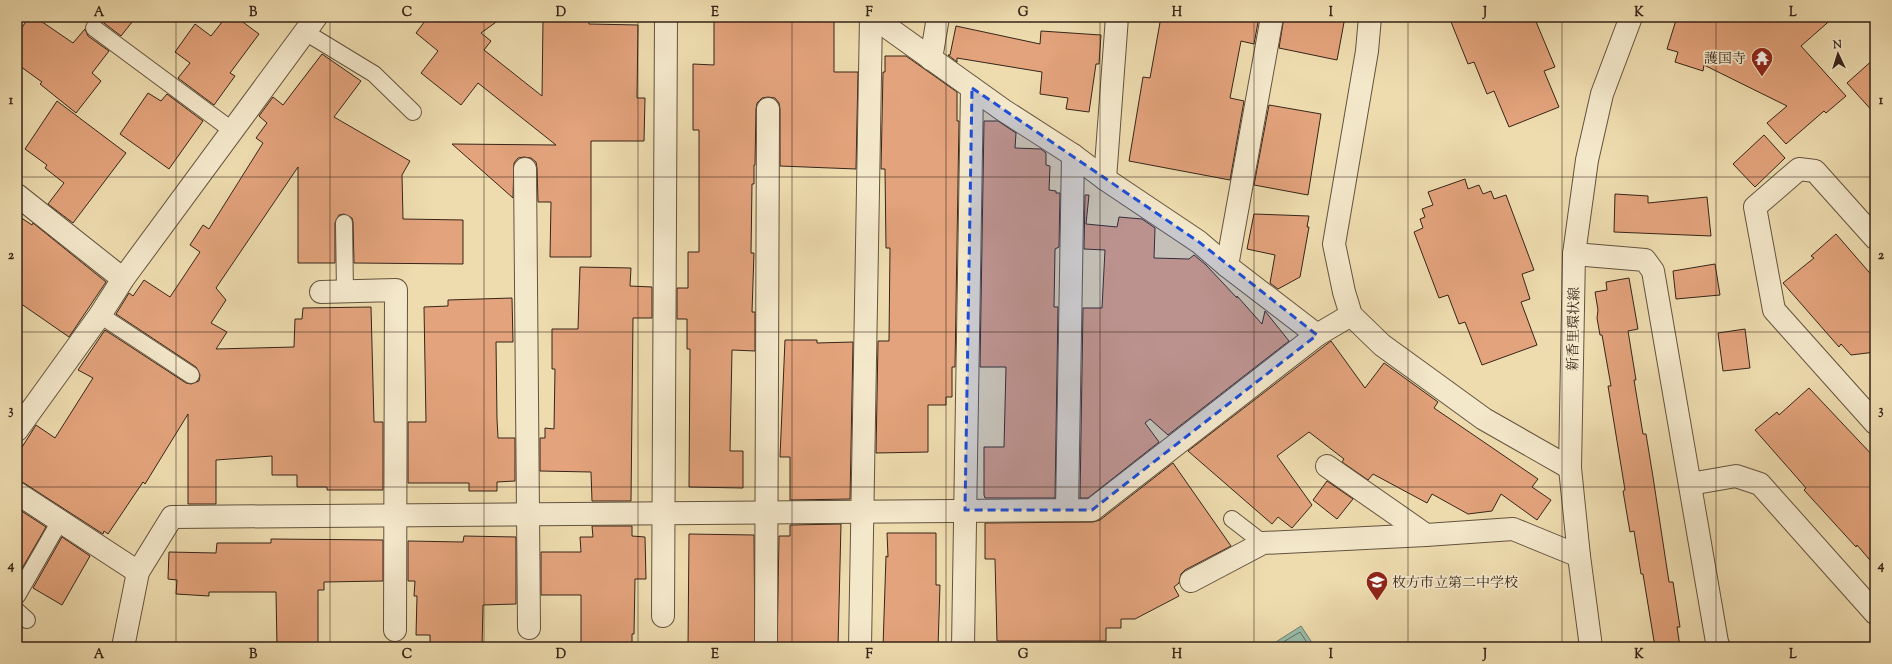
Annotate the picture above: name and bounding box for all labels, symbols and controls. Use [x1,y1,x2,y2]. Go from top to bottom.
text: A [94,4,105,22]
text: B [249,4,258,22]
text: C [402,4,412,22]
text: D [556,4,566,22]
text: E [711,4,719,22]
text: F [865,4,873,22]
text: G [1018,4,1029,22]
text: H [1172,4,1183,22]
text: I [1329,4,1334,22]
text: J [1482,4,1487,22]
text: K [1634,4,1644,22]
text: L [1789,4,1797,22]
north arrow [1818,34,1858,74]
text: N [1831,37,1843,53]
temple icon: 護国寺 [1749,45,1775,78]
place label: 護国寺 [1704,50,1746,70]
text: 1 [9,92,14,110]
text: 1 [1879,92,1884,110]
text: 2 [8,247,15,265]
text: 2 [1878,247,1885,265]
street label: 新香里環状線 [1564,287,1586,371]
text: 3 [8,402,14,420]
text: 3 [1878,402,1884,420]
text: 4 [7,557,15,575]
text: 4 [1877,557,1885,575]
school or university icon: 枚方市立第二中学校 [1364,569,1390,602]
place label: 枚方市立第二中学校 [1392,574,1518,594]
text: A [94,646,105,664]
text: B [249,646,258,664]
text: C [402,646,412,664]
text: D [556,646,566,664]
text: E [711,646,719,664]
text: F [865,646,873,664]
text: G [1018,646,1029,664]
text: H [1172,646,1183,664]
text: I [1329,646,1334,664]
text: J [1482,646,1487,664]
text: K [1634,646,1644,664]
text: L [1789,646,1797,664]

